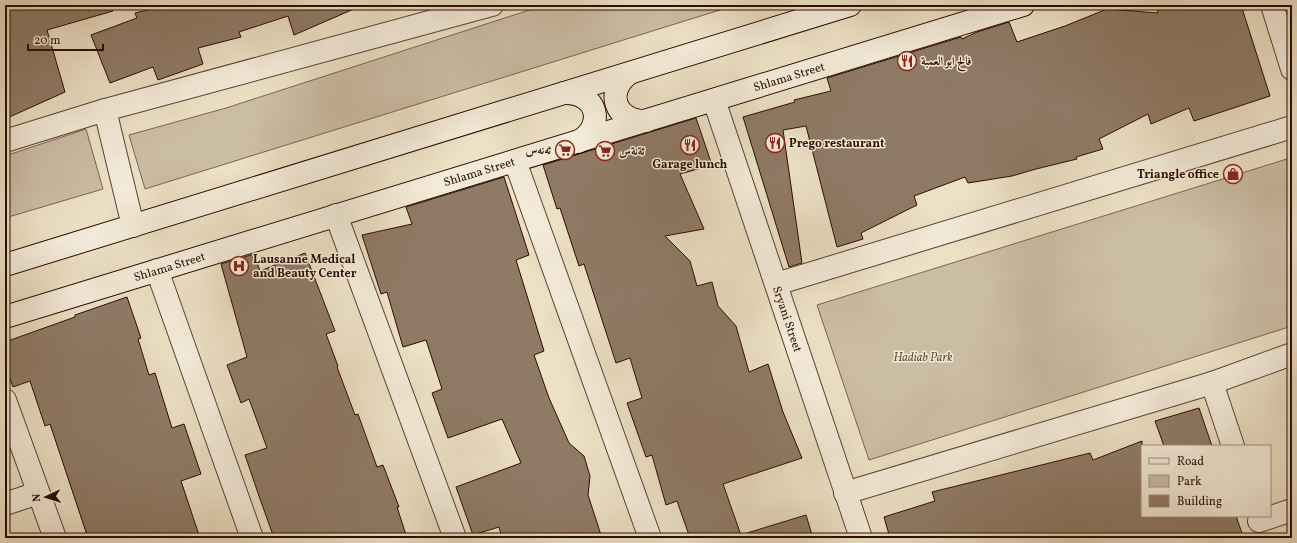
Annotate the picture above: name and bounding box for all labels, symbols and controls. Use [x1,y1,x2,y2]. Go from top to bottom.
scale bar [28,26,103,52]
text: 20 m [34,33,61,49]
restaurant icon: فالح ابو العمبة [896,50,918,72]
place label: فالح ابو العمبة [921,54,972,72]
street label: Shlama Street [752,59,827,96]
restaurant icon: Prego restaurant [764,132,786,154]
restaurant icon: Garage lunch [679,134,701,156]
place label: Prego restaurant [789,136,885,152]
supermarket icon: ئەنەس [554,139,576,161]
supermarket icon: ئةنةس [594,140,616,162]
place label: ئەنەس [525,143,552,159]
place label: ئةنةس [619,144,645,160]
street label: Shlama Street [442,154,517,191]
place label: Garage lunch [653,157,728,173]
shop icon: Triangle office [1222,163,1244,185]
place label: Triangle office [1137,167,1219,183]
street label: Shlama Street [132,249,207,286]
place label: Lausanne Medical and Beauty Center [253,252,357,282]
hospital icon: Lausanne Medical and Beauty Center [228,255,250,277]
street label: Sryani Street [768,284,805,354]
park label: Hadiab Park [894,350,953,366]
legend [1141,445,1271,517]
text: Road [1177,454,1204,470]
text: Park [1177,474,1202,490]
north arrow [26,477,66,517]
text: N [30,493,45,502]
text: Building [1177,494,1222,510]

